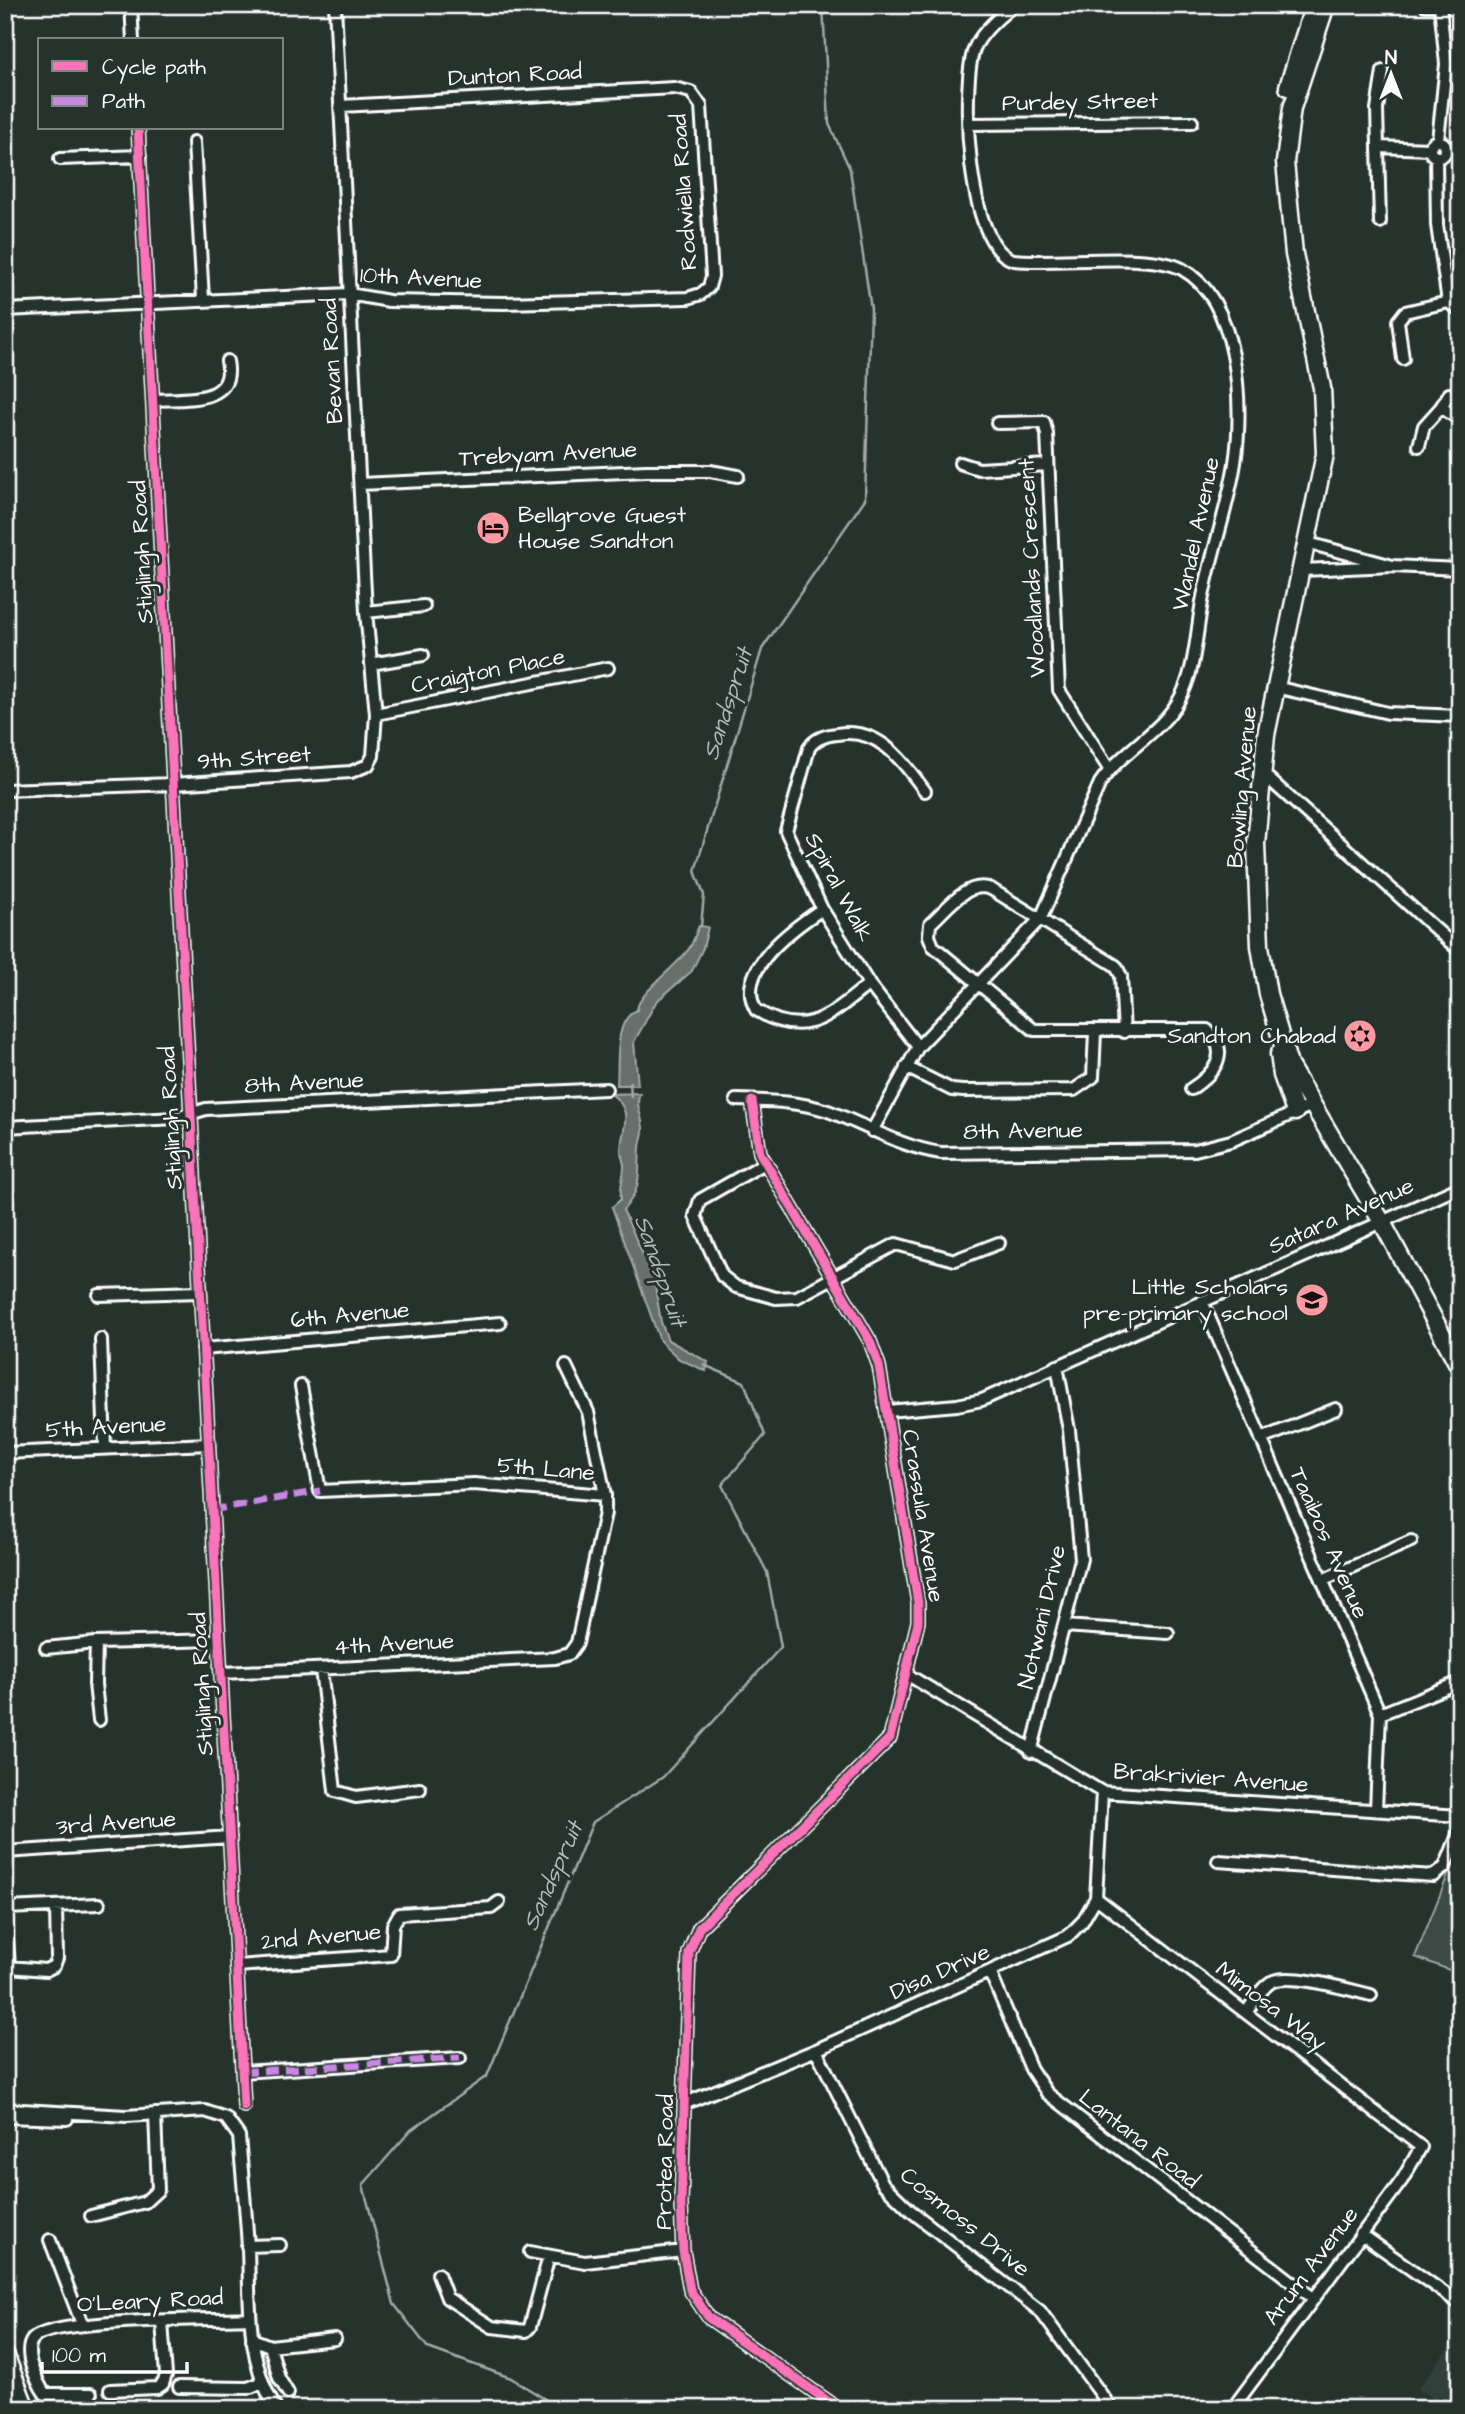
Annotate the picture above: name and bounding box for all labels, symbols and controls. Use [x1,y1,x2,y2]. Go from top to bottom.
legend [38,38,284,130]
north arrow [1356,38,1426,108]
text: N [1385,45,1397,72]
text: Cycle path [102,53,207,84]
street label: Dunton Road [447,56,583,94]
street label: Purdey Street [1002,85,1159,120]
text: Path [102,87,146,116]
street label: Rodwiella Road [663,113,705,271]
street label: 10th Avenue [359,259,483,297]
street label: Bevan Road [313,297,351,425]
street label: Trebyam Avenue [458,433,638,476]
street label: Wandel Avenue [1164,454,1228,614]
street label: Woodlands Crescent [1010,457,1054,678]
street label: Stiglingh Road [122,479,163,624]
place label: Bellgrove Guest House Sandton [518,499,687,557]
hotel icon: Bellgrove Guest House Sandton [474,509,512,547]
street label: Craigton Place [408,640,568,703]
water label: Sandspruit [694,641,763,764]
street label: Bowling Avenue [1219,705,1266,869]
street label: 9th Street [196,738,313,778]
street label: Spiral Walk [797,827,881,947]
synagogue icon: Sandton Chabad [1341,1017,1379,1055]
place label: Sandton Chabad [1167,1020,1336,1052]
street label: Stiglingh Road [151,1045,192,1190]
street label: 8th Avenue [243,1064,365,1102]
street label: 8th Avenue [963,1114,1083,1148]
street label: Satara Avenue [1263,1170,1419,1262]
water label: Sandspruit [625,1211,696,1334]
place label: Little Scholars pre-primary school [1083,1271,1288,1330]
school or university icon: Little Scholars pre-primary school [1293,1281,1331,1319]
street label: 6th Avenue [289,1294,411,1336]
street label: 5th Avenue [45,1408,167,1446]
street label: Crassula Avenue [894,1427,952,1605]
street label: 5th Lane [496,1449,596,1489]
street label: Taaibos Avenue [1281,1462,1377,1624]
street label: Notwani Drive [1010,1542,1074,1692]
street label: Stiglingh Road [182,1611,223,1756]
street label: 4th Avenue [333,1625,455,1663]
street label: Brakrivier Avenue [1112,1755,1310,1801]
street label: 3rd Avenue [55,1803,177,1843]
water label: Sandspruit [514,1814,593,1936]
street label: 2nd Avenue [260,1916,382,1958]
street label: Disa Drive [885,1936,995,2008]
street label: Mimosa Way [1208,1954,1334,2059]
street label: Lantana Road [1072,2082,1206,2196]
street label: Protea Road [648,2094,682,2230]
street label: Cosmoss Drive [893,2159,1037,2285]
street label: Arum Avenue [1256,2200,1366,2332]
street label: O'Leary Road [76,2281,224,2322]
scale bar [42,2330,187,2374]
text: 100 m [52,2341,107,2370]

